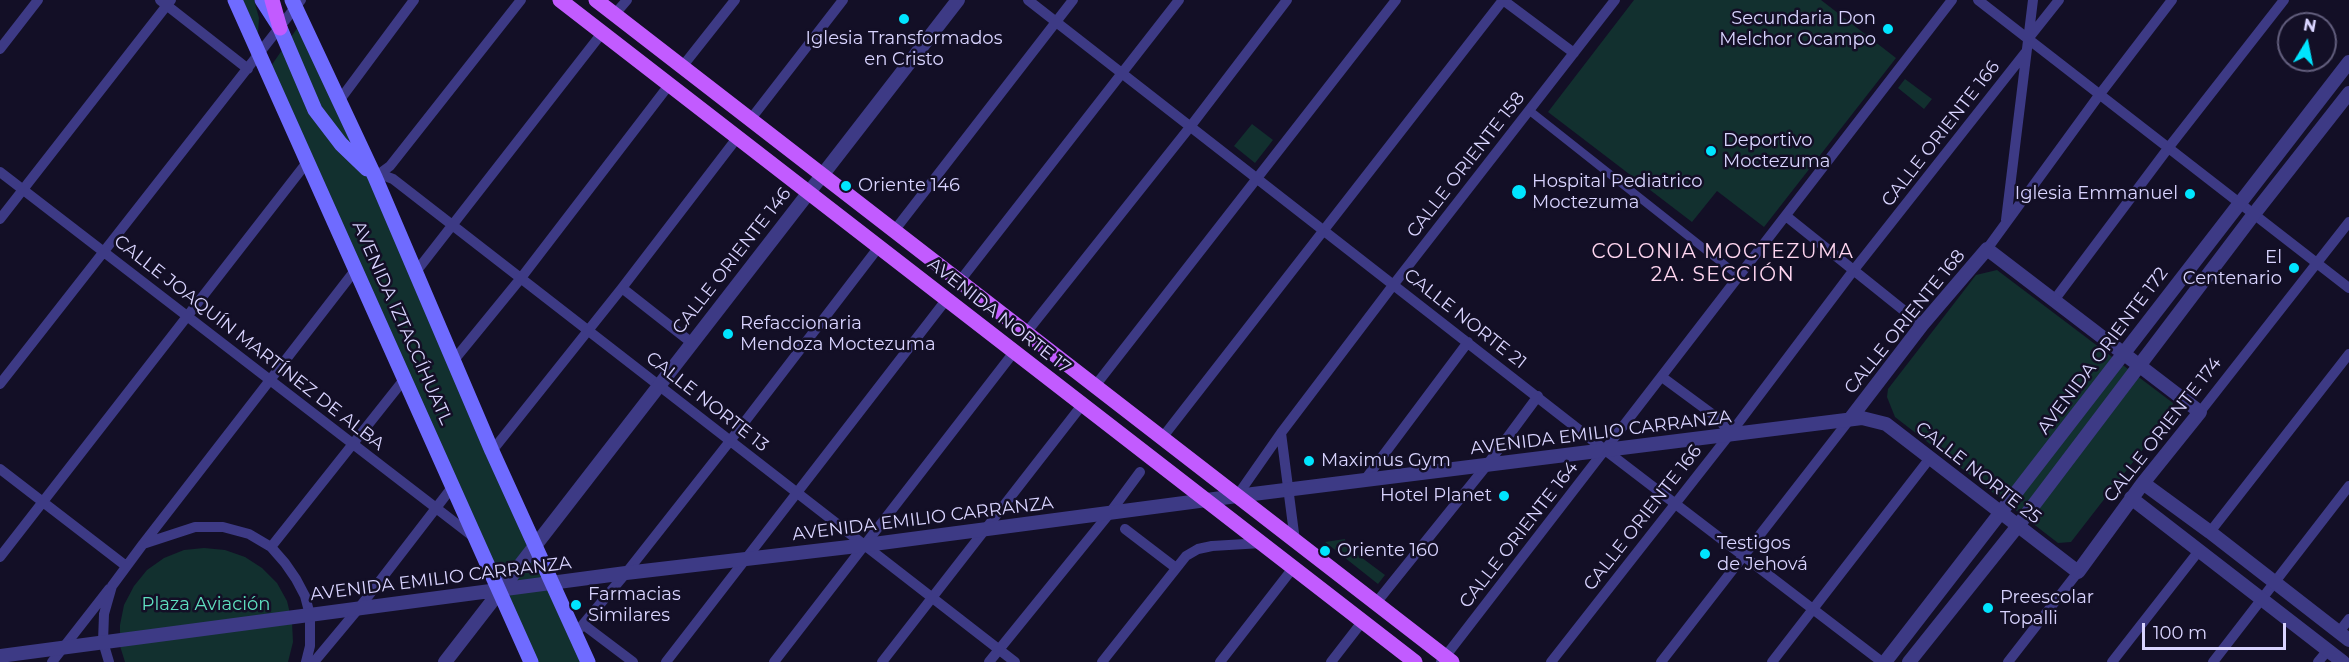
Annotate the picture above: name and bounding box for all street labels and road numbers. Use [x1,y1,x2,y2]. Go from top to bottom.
street label: CALLE ORIENTE 166 [1877,57,2005,211]
street label: CALLE ORIENTE 158 [1402,88,1530,242]
street label: CALLE ORIENTE 146 [668,183,796,339]
street label: AVENIDA IZTACCÍHUATL [347,218,457,428]
street label: CALLE JOAQUÍN MARTÍNEZ DE ALBA [109,231,389,455]
street label: CALLE ORIENTE 168 [1840,245,1970,399]
street label: AVENIDA NORTE 17 [923,253,1075,379]
street label: AVENIDA ORIENTE 172 [2033,263,2173,439]
street label: CALLE NORTE 21 [1399,264,1531,374]
street label: CALLE NORTE 13 [641,347,773,457]
street label: CALLE ORIENTE 174 [2100,353,2226,507]
street label: AVENIDA EMILIO CARRANZA [1469,406,1733,460]
street label: CALLE NORTE 25 [1911,417,2045,529]
street label: CALLE ORIENTE 166 [1579,441,1707,595]
street label: CALLE ORIENTE 164 [1455,457,1583,613]
street label: AVENIDA EMILIO CARRANZA [791,492,1055,546]
street label: AVENIDA EMILIO CARRANZA [309,552,573,606]

